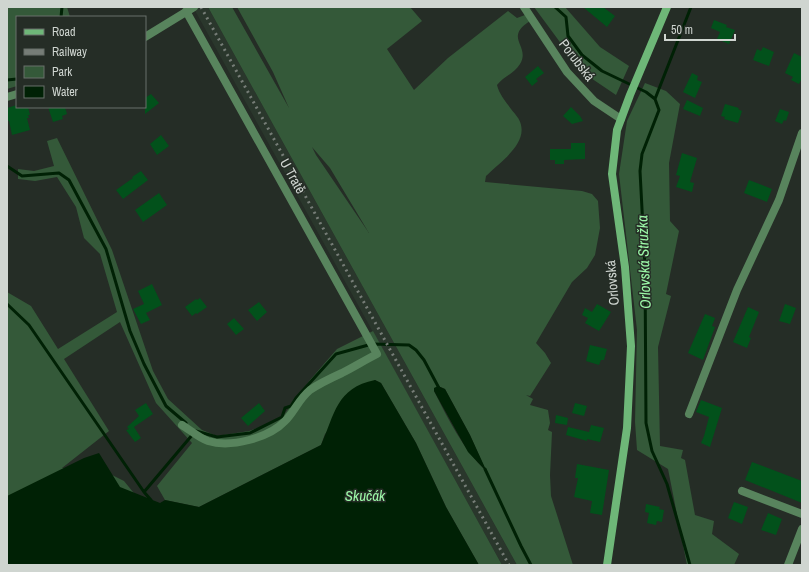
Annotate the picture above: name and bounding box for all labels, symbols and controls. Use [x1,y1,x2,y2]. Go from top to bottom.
legend [16,16,146,108]
scale bar [665,16,735,42]
text: 50 m [671,22,693,38]
text: Road [52,24,76,40]
street label: Porubská [555,35,599,85]
text: Railway [52,44,87,60]
text: Park [52,64,72,80]
text: Water [52,84,79,100]
street label: U Tratě [276,155,310,197]
water label: Orlovská Stružka [631,215,656,309]
street label: Orlovská [601,259,623,306]
water label: Skučák [345,485,386,506]

